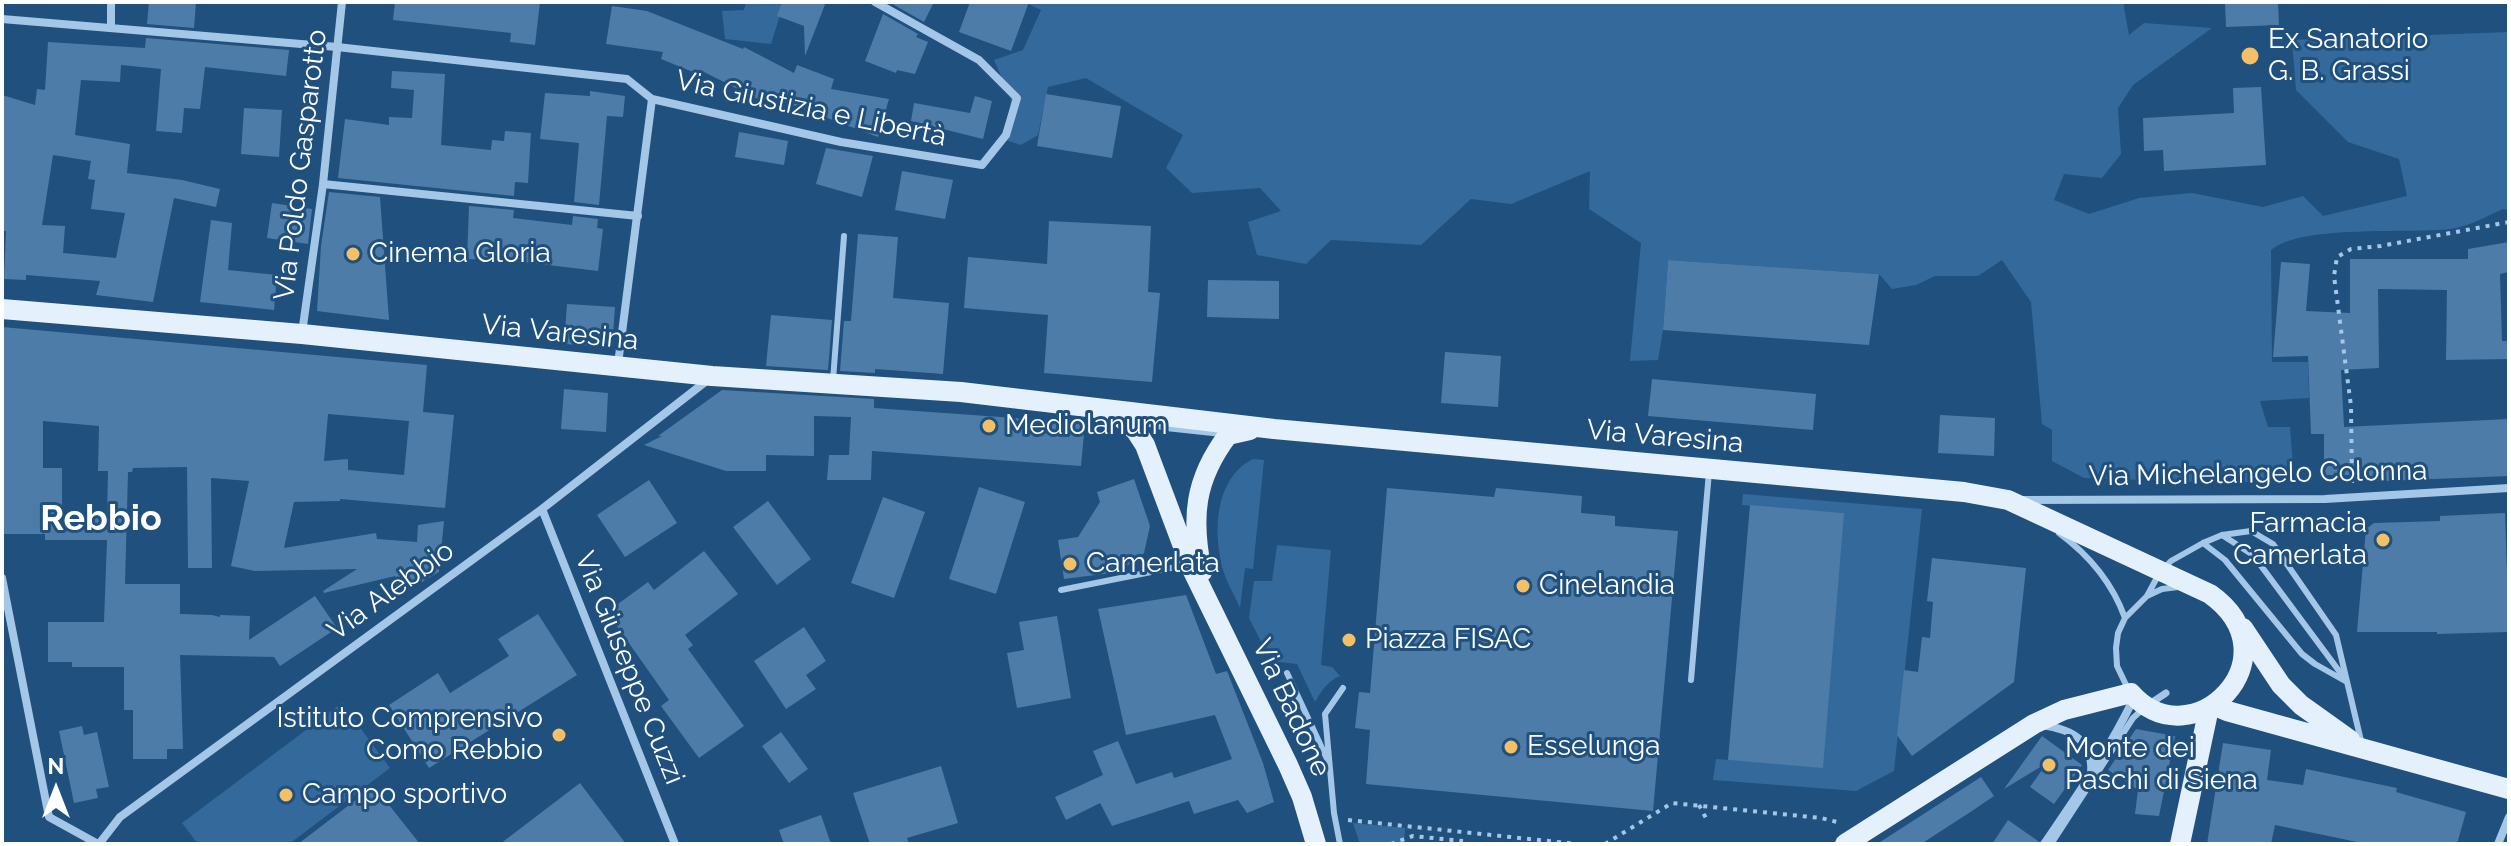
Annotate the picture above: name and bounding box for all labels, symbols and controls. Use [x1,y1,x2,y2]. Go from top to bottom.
place label: Ex Sanatorio G. B. Grassi [2268,23,2428,89]
street label: Via Poldo Gasparotto [268,28,334,302]
marker: Ex Sanatorio G. B. Grassi [2239,45,2261,67]
street label: Via Giustizia e Libertà [673,64,949,154]
place label: Cinema Gloria [369,237,551,271]
marker: Cinema Gloria [344,245,362,263]
street label: Via Varesina [480,308,640,358]
place label: Mediolanum [1005,409,1168,443]
street label: Via Varesina [1585,413,1745,461]
marker: Mediolanum [980,417,998,435]
street label: Via Michelangelo Colonna [2088,454,2428,494]
district label: Rebbio [40,497,162,541]
place label: Farmacia Camerlata [2233,507,2367,573]
marker: Farmacia Camerlata [2374,531,2392,549]
street label: Via Alebbio [321,534,461,648]
street label: Via Giuseppe Cuzzi [567,547,691,789]
place label: Camerlata [1086,547,1220,581]
marker: Camerlata [1061,555,1079,573]
place label: Cinelandia [1539,569,1675,603]
marker: Cinelandia [1514,577,1532,595]
place label: Piazza FISAC [1365,623,1531,657]
marker: Piazza FISAC [1340,631,1358,649]
street label: Via Badone [1244,634,1338,782]
place label: Istituto Comprensivo Como Rebbio [277,702,543,768]
marker: Istituto Comprensivo Como Rebbio [550,726,568,744]
place label: Esselunga [1527,730,1661,764]
place label: Monte dei Paschi di Siena [2065,732,2258,798]
marker: Esselunga [1502,738,1520,756]
north arrow [16,750,96,830]
text: N [48,753,64,779]
marker: Monte dei Paschi di Siena [2040,756,2058,774]
place label: Campo sportivo [302,778,507,812]
marker: Campo sportivo [277,786,295,804]

